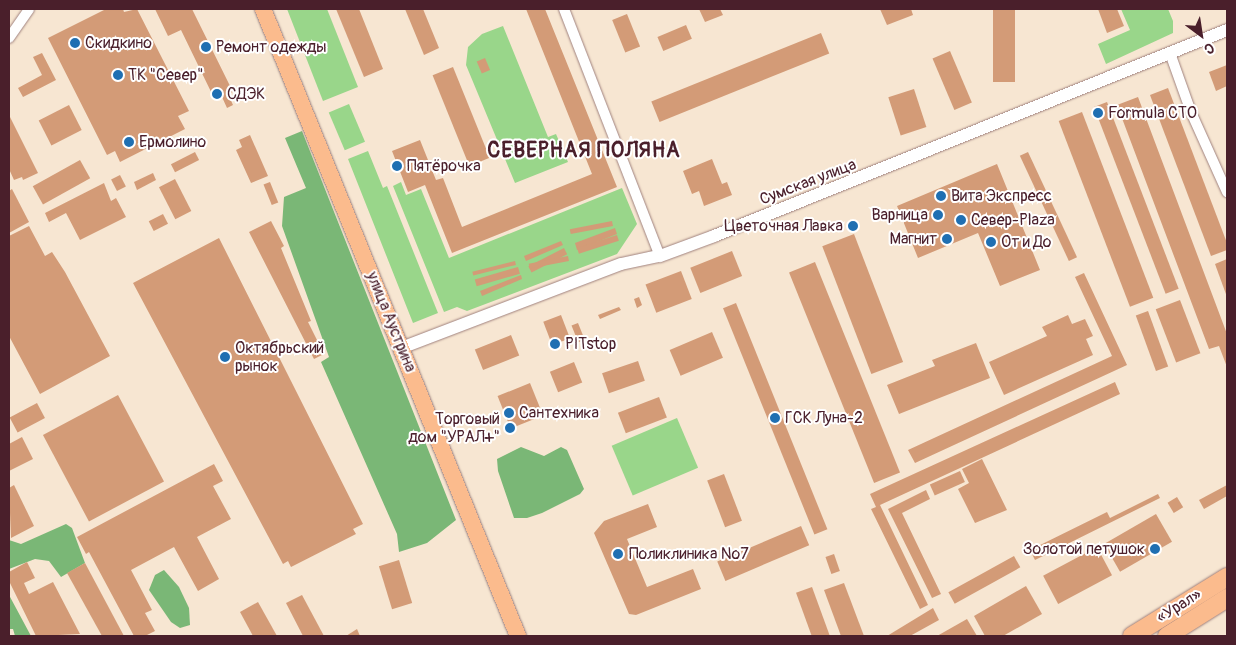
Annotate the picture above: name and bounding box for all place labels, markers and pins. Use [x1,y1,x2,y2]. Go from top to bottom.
place label: Скидкино [85,33,152,53]
marker: Скидкино [69,37,81,49]
place label: Ремонт одежды [216,37,327,57]
marker: Ремонт одежды [200,41,212,53]
place label: ТК "Север" [128,65,204,85]
marker: ТК "Север" [112,69,124,81]
place label: СДЭК [227,84,265,104]
marker: СДЭК [211,88,223,100]
place label: Formula СТО [1108,103,1197,123]
marker: Formula СТО [1092,107,1104,119]
place label: Ермолино [139,132,206,152]
marker: Ермолино [123,136,135,148]
place label: Пятёрочка [407,156,481,176]
marker: Пятёрочка [391,160,403,172]
place label: Вита Экспресс [951,186,1052,206]
marker: Вита Экспресс [935,190,947,202]
place label: Варница [871,205,928,225]
marker: Варница [932,209,944,221]
place label: Север-Plaza [971,210,1055,230]
marker: Север-Plaza [955,214,967,226]
place label: Цветочная Лавка [724,216,843,236]
marker: Цветочная Лавка [847,220,859,232]
place label: Магнит [889,229,937,249]
place label: От и До [1001,232,1051,252]
marker: Магнит [941,233,953,245]
marker: От и До [985,236,997,248]
place label: PITstop [565,334,616,354]
place label: Октябрьский рынок [235,338,324,376]
marker: PITstop [549,338,561,350]
marker: Октябрьский рынок [219,351,231,363]
place label: Сантехника [519,403,599,423]
marker: Сантехника [503,407,515,419]
place label: ГСК Луна-2 [785,408,863,428]
place label: Торговый дом "УРАЛ+" [408,409,500,447]
marker: ГСК Луна-2 [769,412,781,424]
marker: Торговый дом "УРАЛ+" [504,422,516,434]
place label: Золотой петушок [1023,539,1145,559]
marker: Золотой петушок [1149,543,1161,555]
place label: Поликлиника №7 [629,544,749,564]
marker: Поликлиника №7 [611,547,625,561]

